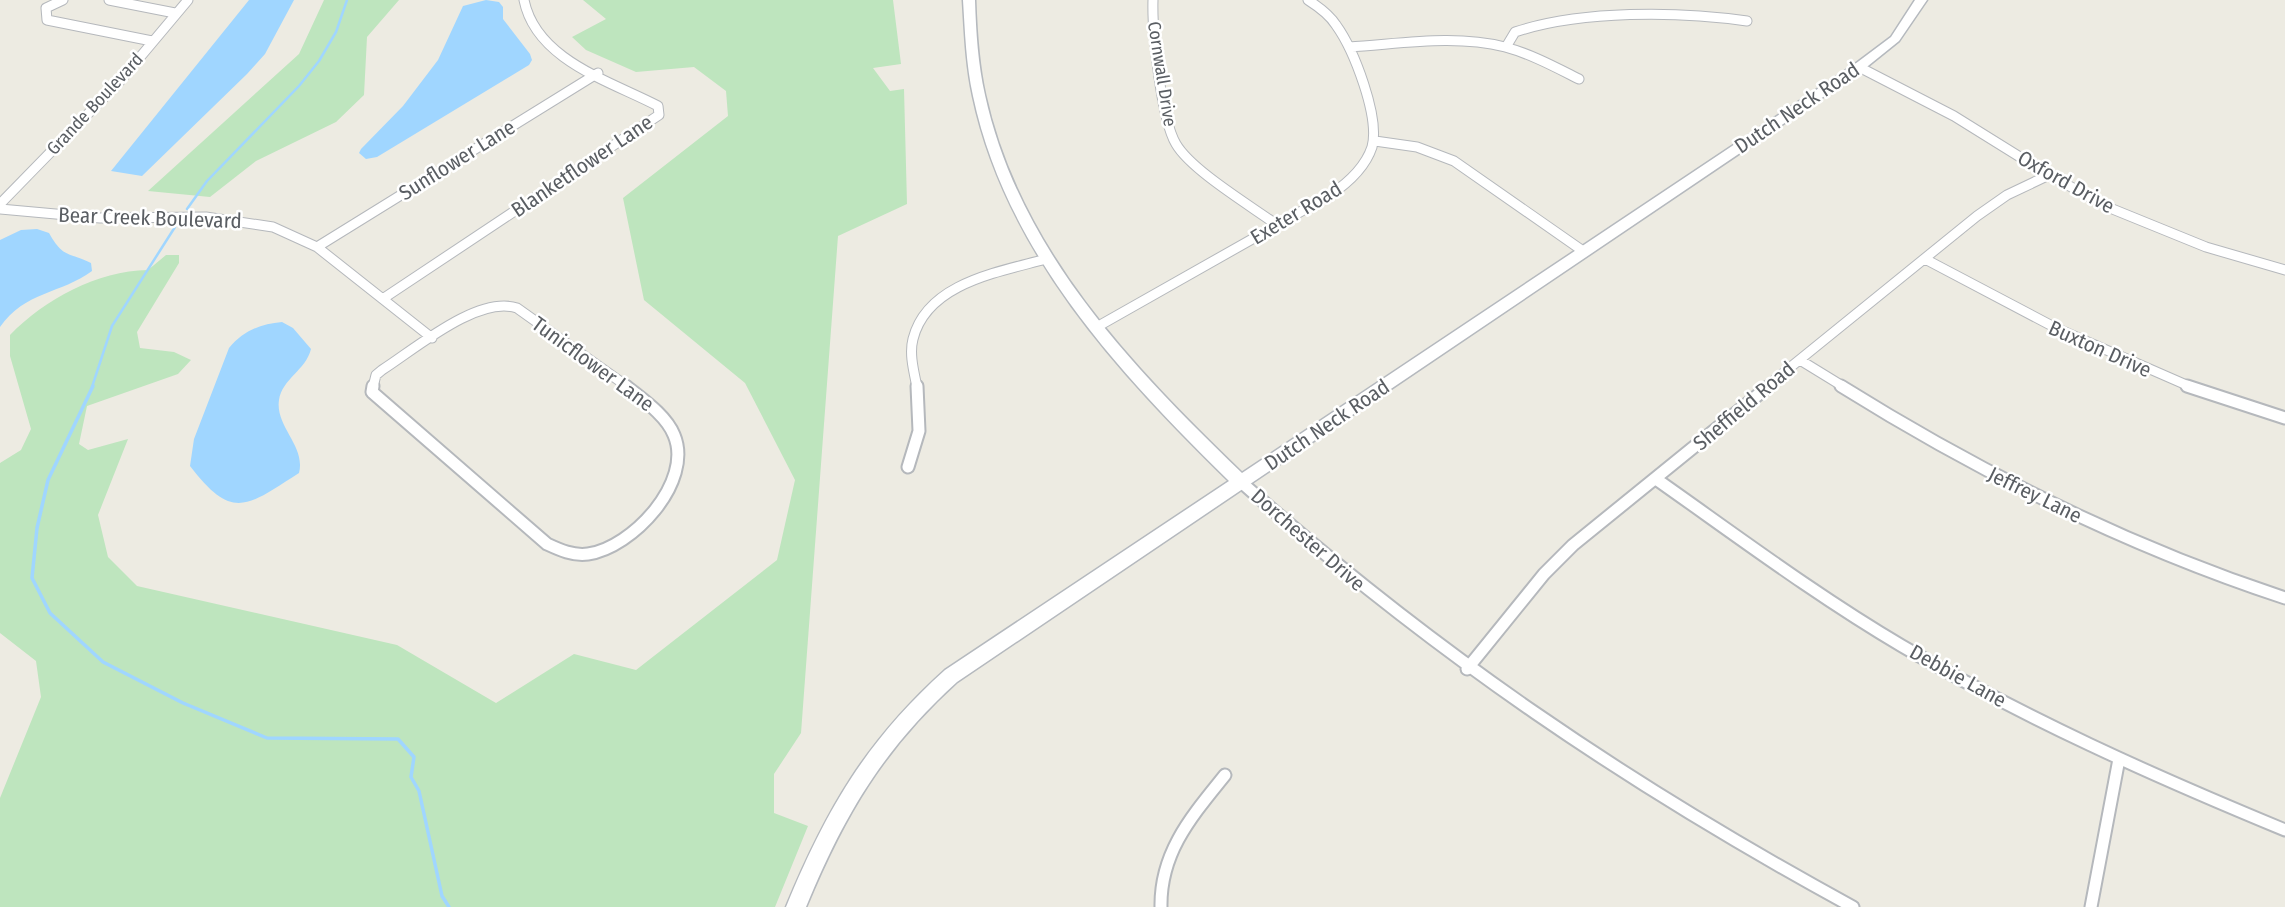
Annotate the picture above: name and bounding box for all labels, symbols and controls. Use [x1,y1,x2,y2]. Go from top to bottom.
street label: Cornwall Drive [1143,20,1181,128]
street label: Grande Boulevard [42,48,148,160]
street label: Dutch Neck Road [1730,57,1864,159]
street label: Blanketflower Lane [506,109,658,223]
street label: Sunflower Lane [394,114,520,206]
street label: Oxford Drive [2013,145,2119,219]
street label: Exeter Road [1246,176,1346,250]
street label: Bear Creek Boulevard [58,202,242,234]
street label: Tunicflower Lane [527,311,659,417]
street label: Buxton Drive [2045,315,2155,383]
street label: Sheffield Road [1688,356,1800,456]
street label: Dutch Neck Road [1260,374,1394,476]
street label: Jeffrey Lane [1984,461,2086,529]
street label: Dorchester Drive [1245,483,1371,597]
street label: Debbie Lane [1905,639,2011,713]

